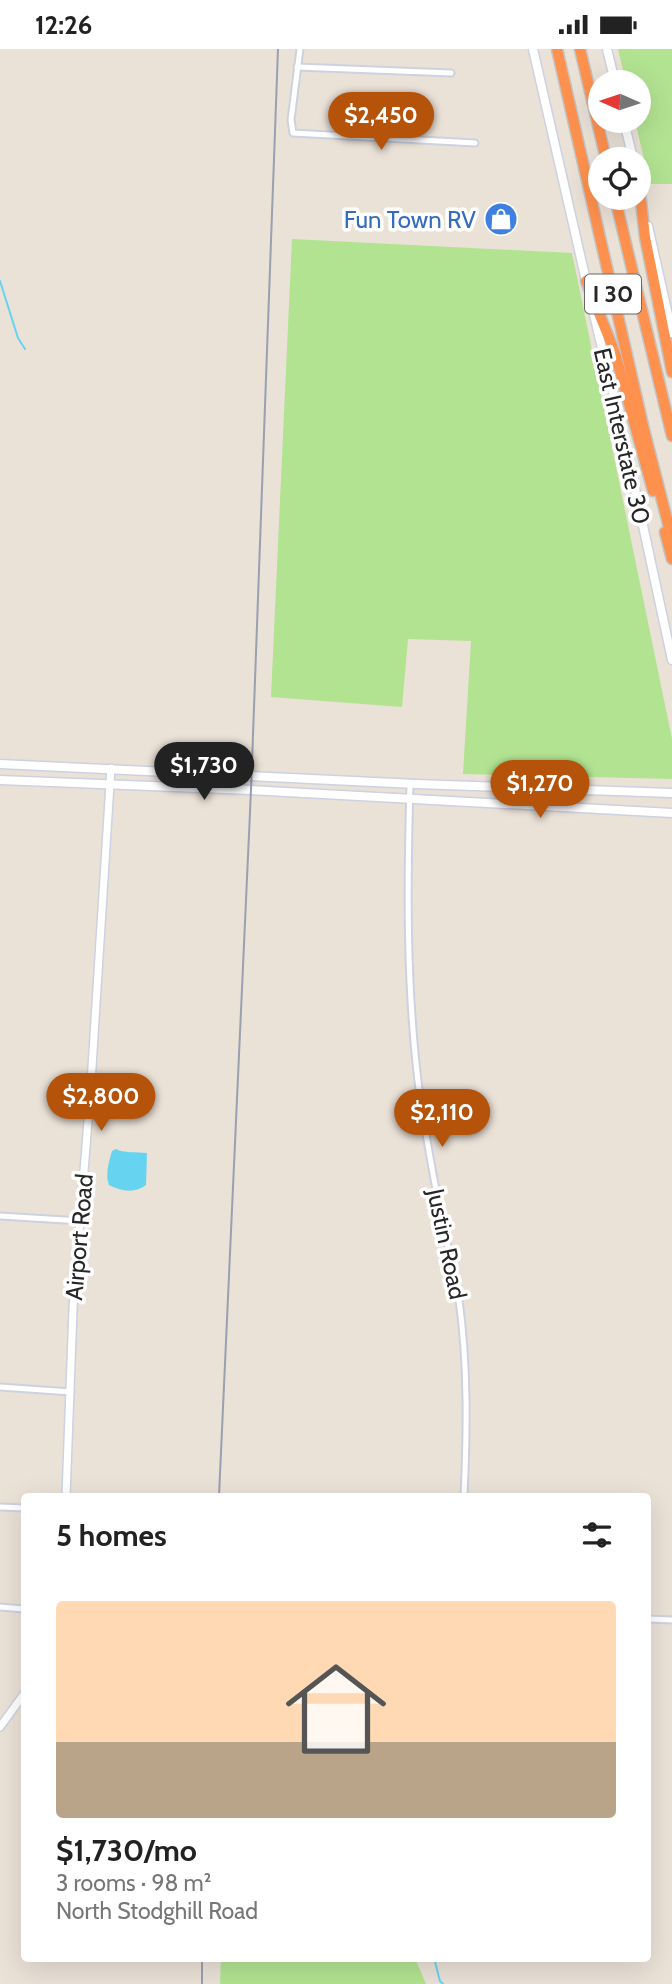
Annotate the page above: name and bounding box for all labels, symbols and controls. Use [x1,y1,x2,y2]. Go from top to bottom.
text: 12:26 [35,9,93,41]
north arrow [588,70,651,133]
map controls [588,70,651,210]
pin: $2,450 [324,92,438,152]
text: $2,450 [344,101,418,129]
button: locate [588,147,651,210]
shop icon: Fun Town RV [482,200,520,238]
place label: Fun Town RV [344,205,476,234]
road number: I 30 [585,275,641,313]
street label: East Interstate 30 [588,345,656,527]
pin: $1,730 [147,743,261,802]
text: $1,730 [170,751,238,779]
pin: $1,270 [483,761,597,820]
text: $1,270 [506,769,574,797]
pin: $2,800 [44,1073,158,1133]
text: $2,800 [62,1082,140,1110]
pin: $2,110 [385,1089,499,1149]
text: $2,110 [410,1098,474,1126]
street label: Airport Road [59,1172,99,1302]
street label: Justin Road [421,1185,473,1302]
icon: filters [578,1516,616,1554]
text: 5 homes [56,1517,167,1554]
icon: home [273,1646,399,1772]
text: $1,730/mo [56,1832,197,1869]
text: 3 rooms · 98 m² [56,1869,211,1897]
text: North Stodghill Road [56,1897,258,1925]

